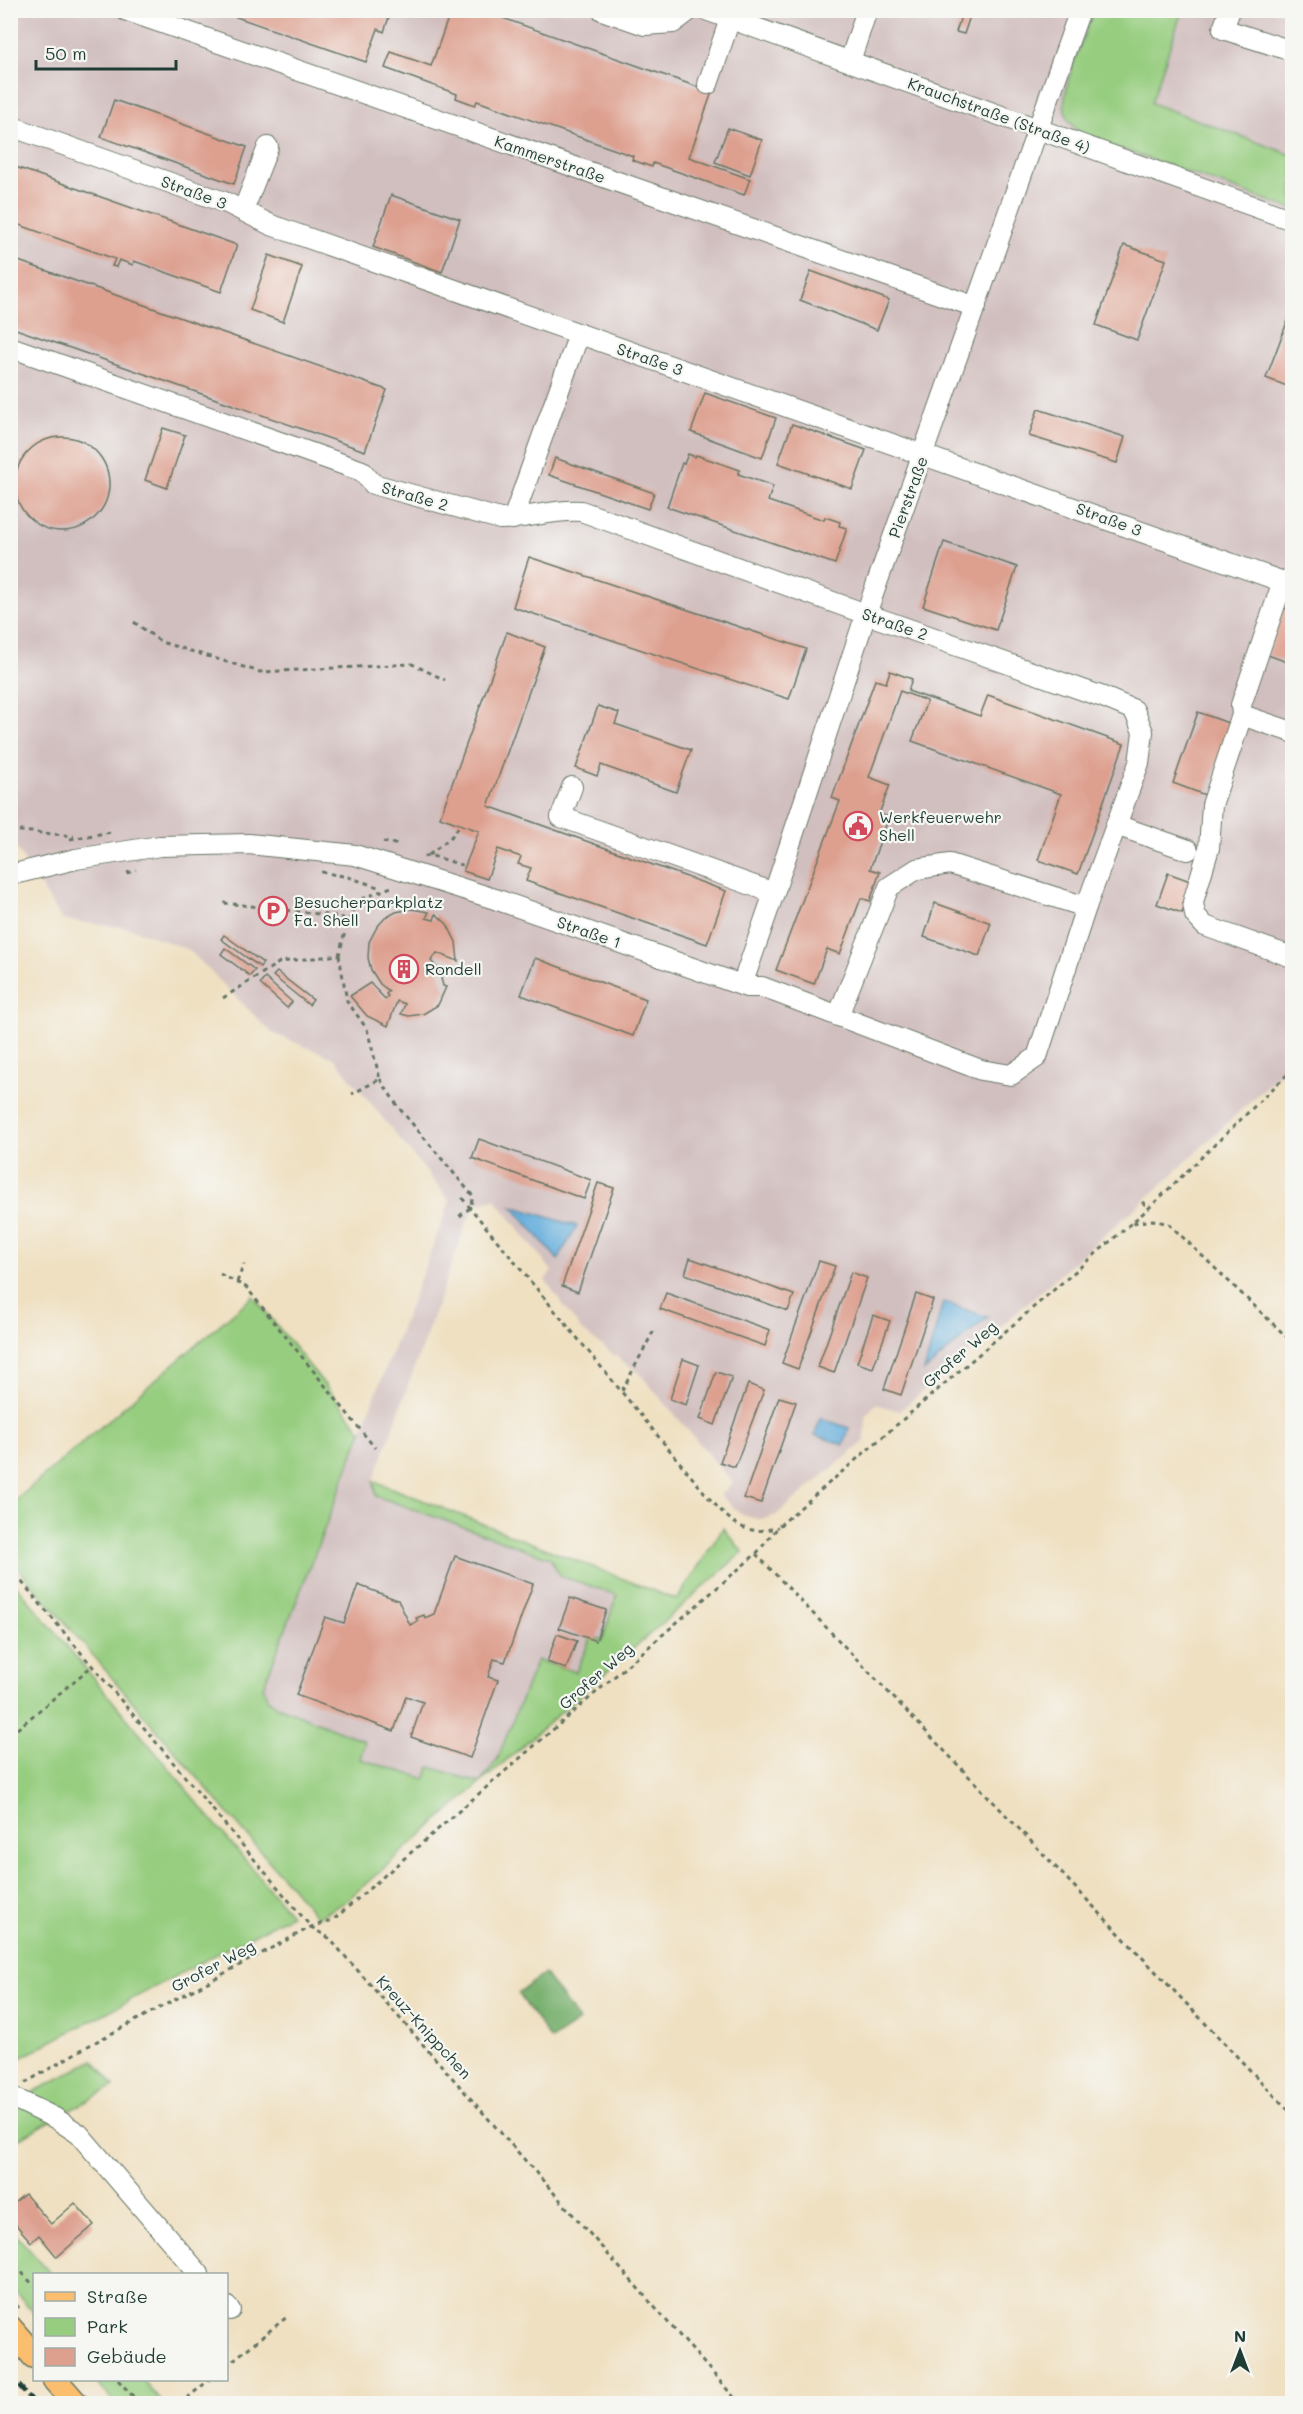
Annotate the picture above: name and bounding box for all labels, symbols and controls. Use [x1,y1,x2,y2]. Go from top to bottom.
scale bar [36,33,176,71]
text: 50 m [45,41,87,65]
street label: Krauchstraße (Straße 4) [905,72,1093,157]
street label: Kammerstraße [492,130,608,187]
street label: Straße 3 [158,170,230,213]
street label: Straße 3 [614,337,686,380]
street label: Pierstraße [883,453,932,541]
street label: Straße 2 [379,476,451,515]
street label: Straße 3 [1073,497,1145,540]
street label: Straße 2 [860,603,931,645]
place label: Werkfeuerwehr Shell [879,806,1002,845]
public building icon: Werkfeuerwehr Shell [842,810,874,842]
place label: Besucherparkplatz Fa. Shell [294,891,443,930]
parking icon: Besucherparkplatz Fa. Shell [257,895,289,927]
street label: Straße 1 [554,911,624,952]
building icon: Rondell [388,953,420,985]
place label: Rondell [425,958,482,979]
street label: Grofer Weg [918,1316,1001,1392]
street label: Grofer Weg [554,1638,637,1714]
street label: Grofer Weg [167,1935,258,1996]
street label: Kreuz-Knippchen [372,1970,476,2083]
legend [33,2273,228,2381]
text: Straße [87,2284,148,2308]
text: Park [87,2314,128,2338]
north arrow [1210,2321,1270,2381]
text: N [1234,2325,1246,2346]
text: Gebäude [87,2344,167,2368]

